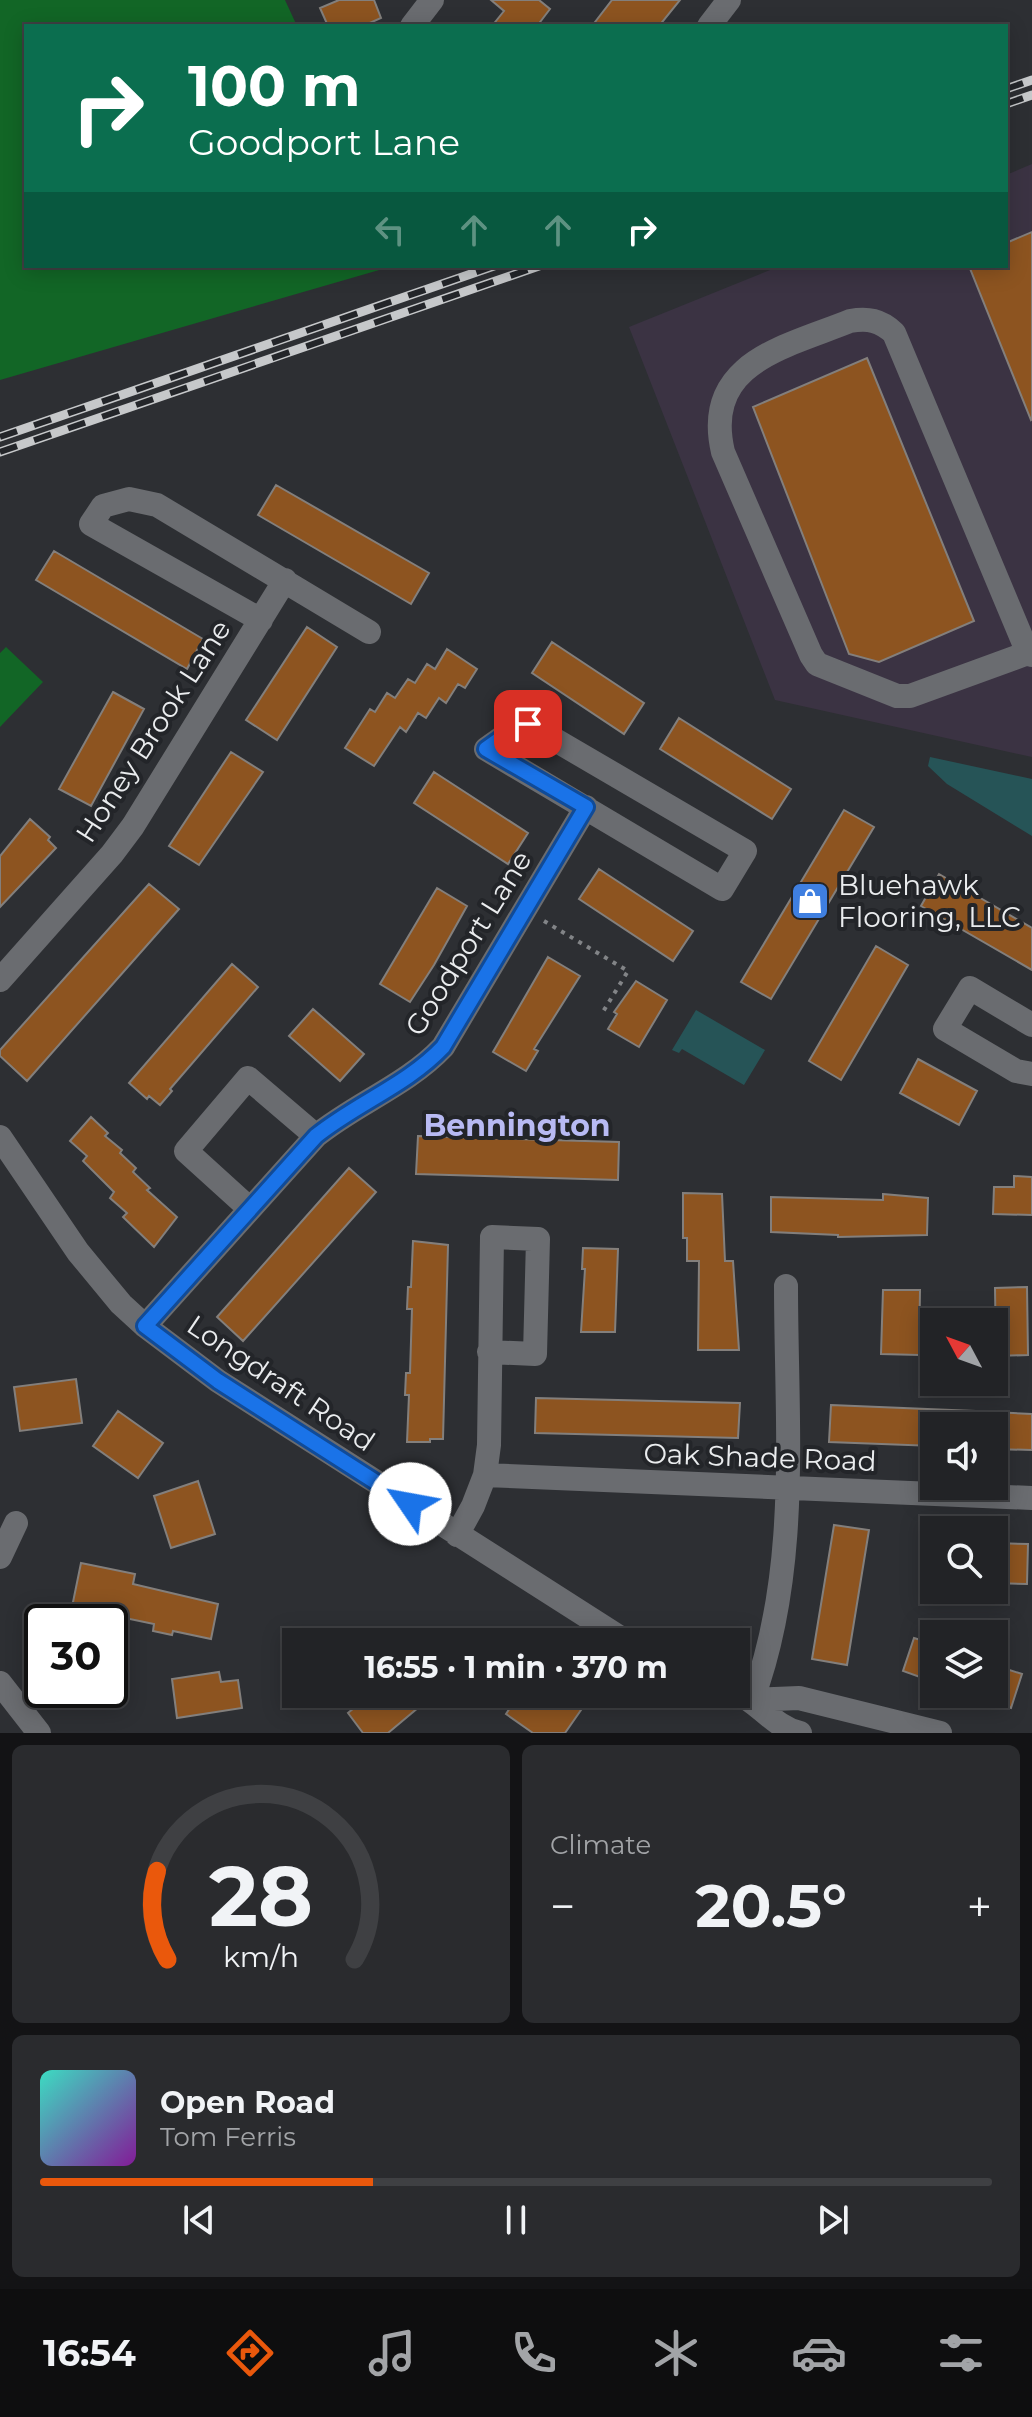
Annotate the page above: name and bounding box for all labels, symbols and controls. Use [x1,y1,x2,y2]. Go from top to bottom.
text: 100 m [188,52,361,120]
icon: right [56,56,160,160]
text: Goodport Lane [188,120,460,164]
icon: left [368,208,412,252]
icon: ahead [452,208,496,252]
icon: ahead [536,208,580,252]
icon: right [620,208,664,252]
street label: Honey Brook Lane [68,613,238,849]
pin [494,690,562,758]
icon: arrive [506,702,550,746]
street label: Goodport Lane [398,844,538,1042]
place label: Bluehawk Flooring, LLC [838,868,1021,934]
shop icon: Bluehawk Flooring, LLC [789,880,831,922]
district label: Bennington [423,1107,611,1144]
street label: Longdraft Road [181,1308,381,1458]
north arrow [920,1308,1008,1396]
map controls [920,1308,1008,1708]
button: sound [920,1412,1008,1500]
street label: Oak Shade Road [643,1436,877,1478]
position arrow [368,1462,452,1546]
button: search [920,1516,1008,1604]
speed limit sign: 30 [24,1604,128,1708]
button: layers [920,1620,1008,1708]
text: 16:55 · 1 min · 370 m [364,1649,668,1686]
text: Climate [550,1829,651,1861]
text: 28 [209,1845,313,1947]
text: 20.5° [695,1869,847,1942]
text: − [550,1879,575,1933]
text: + [967,1879,992,1933]
text: km/h [223,1939,299,1974]
text: Open Road [160,2084,335,2121]
text: Tom Ferris [160,2121,296,2153]
icon: previous [177,2198,221,2242]
icon: pause [494,2198,538,2242]
icon: next [811,2198,855,2242]
icon: directions [222,2325,278,2381]
icon: music [364,2325,420,2381]
icon: phone [506,2325,562,2381]
icon: climate [648,2325,704,2381]
icon: car [791,2325,847,2381]
icon: filters [933,2325,989,2381]
text: 16:54 [43,2331,136,2375]

